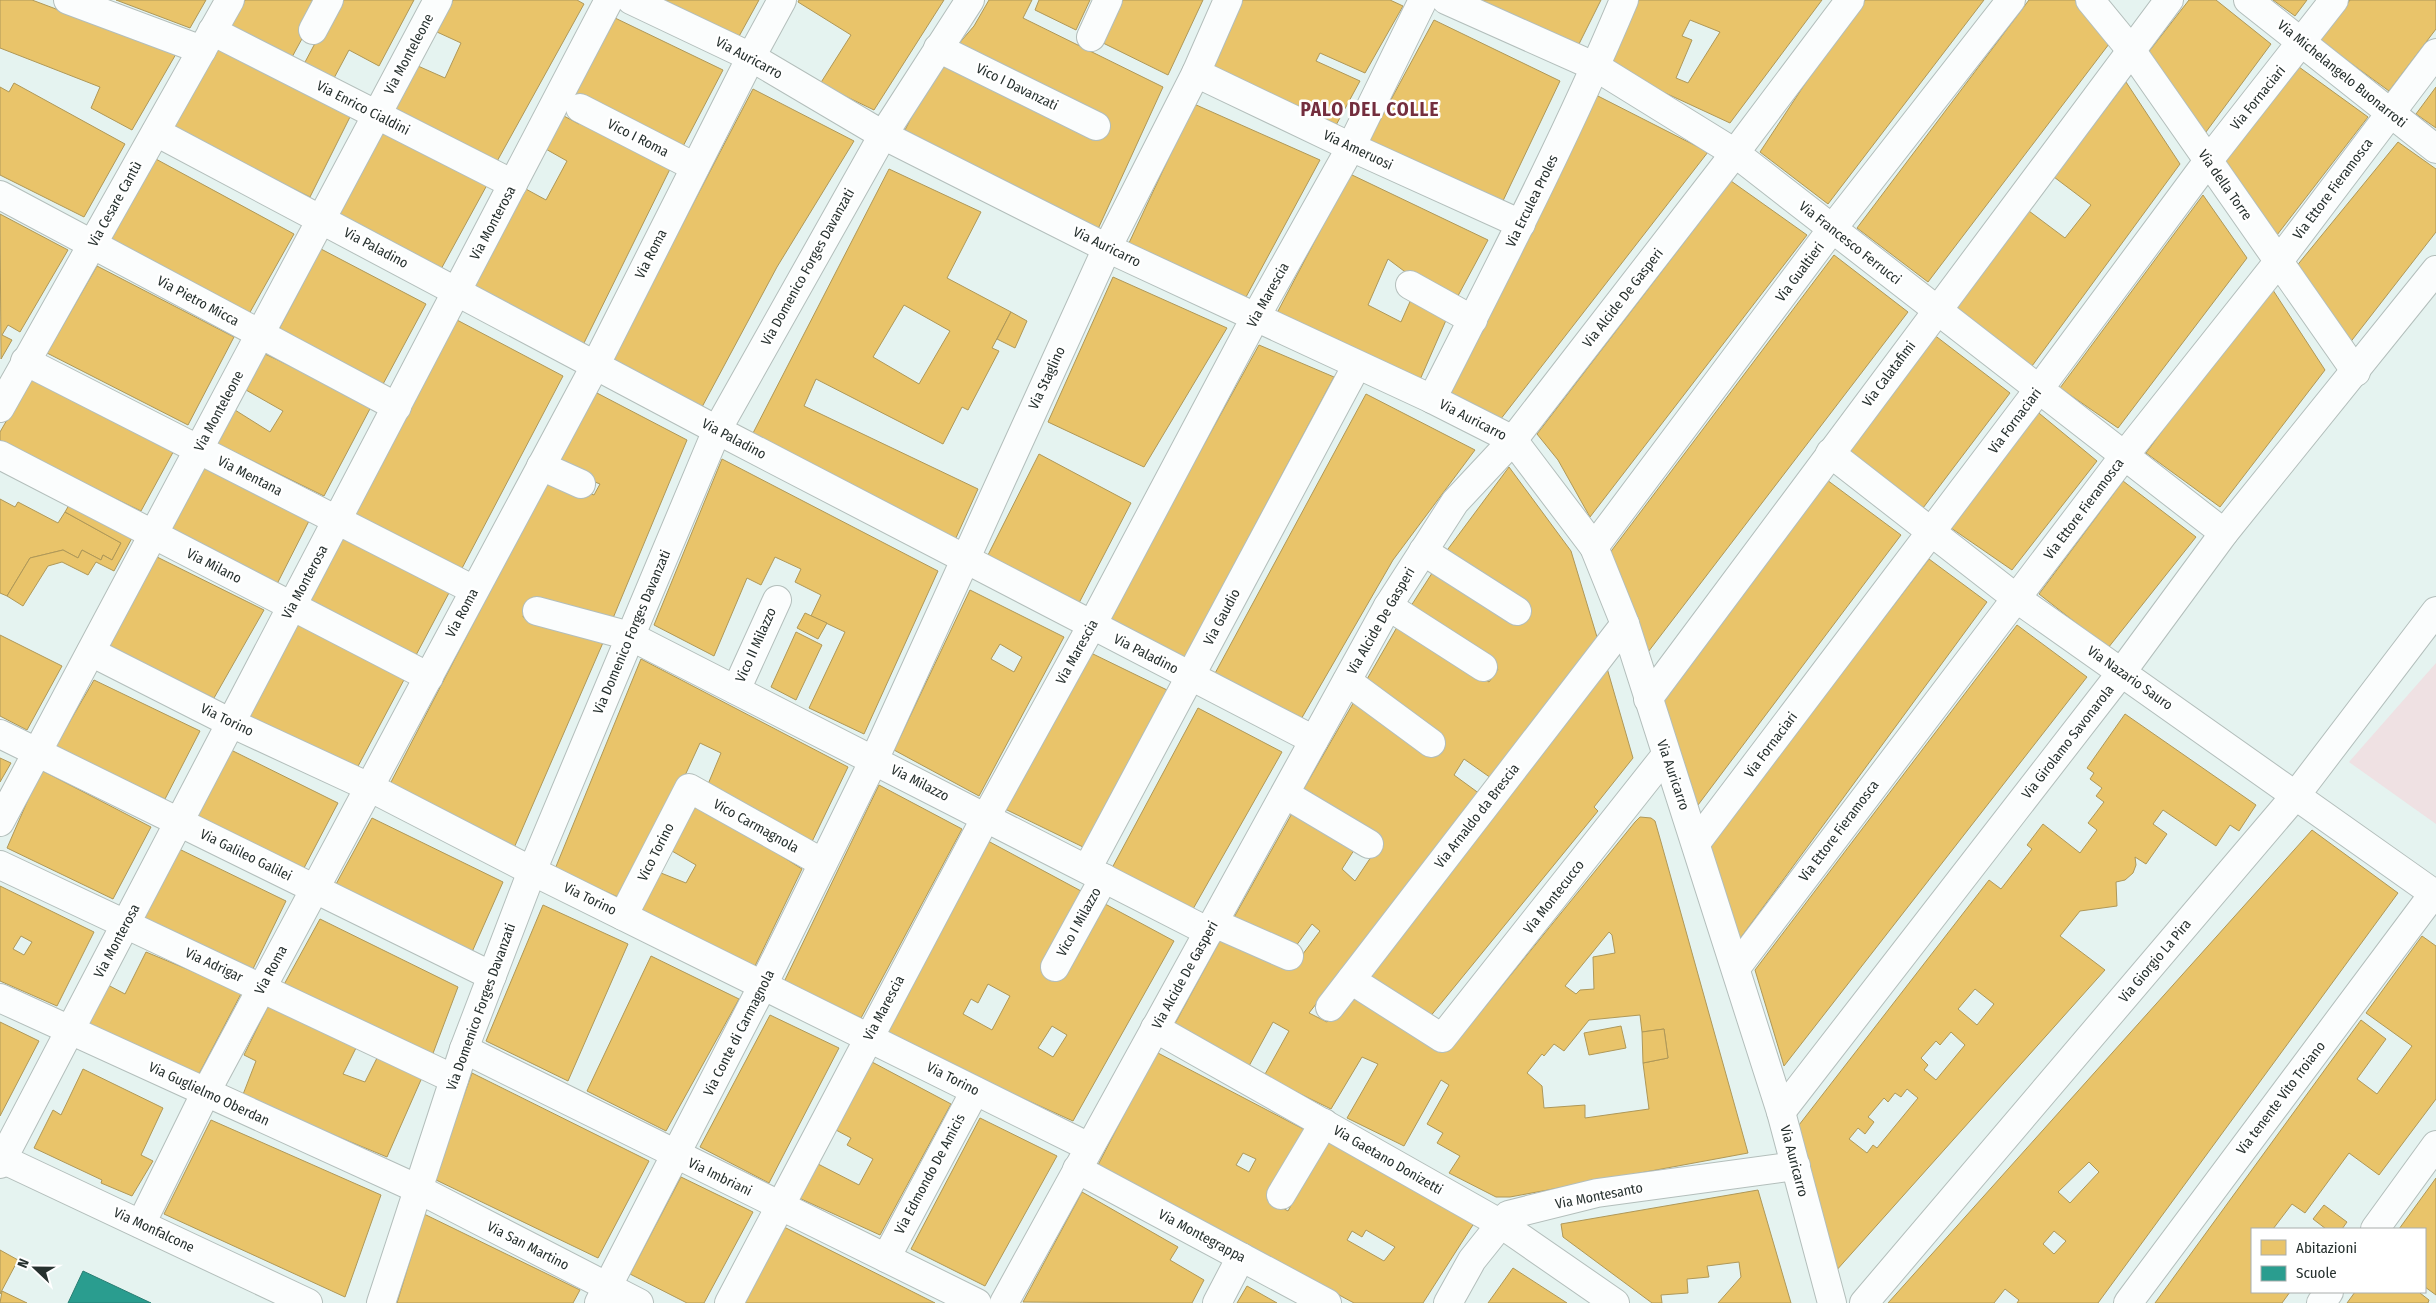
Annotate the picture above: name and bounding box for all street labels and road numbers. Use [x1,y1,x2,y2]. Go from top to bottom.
street label: Via Monteleone [381,11,437,97]
street label: Via Michelangelo Buonarroti [2274,17,2410,131]
street label: Via Auricarro [713,33,785,83]
street label: Vico I Davanzati [973,60,1061,114]
street label: Via Fornaciari [2227,62,2289,134]
street label: Via Enrico Cialdini [314,77,412,139]
street label: Vico I Roma [605,115,672,161]
street label: Via Ameruosi [1320,126,1396,174]
street label: Via Ettore Fieramosca [2289,135,2377,243]
street label: Via della Torre [2194,147,2256,224]
street label: Via Erculea Proles [1502,152,1562,250]
street label: Via Cesare Cantù [85,158,145,250]
street label: Via Monterosa [466,183,520,263]
street label: Via Domenico Forges Davanzati [758,186,858,348]
street label: Via Francesco Ferrucci [1795,198,1905,288]
street label: Via Auricarro [1070,223,1144,271]
street label: Via Paladino [341,224,411,272]
street label: Via Roma [631,226,671,282]
street label: Via Gualtieri [1772,239,1828,305]
street label: Via Alcide De Gasperi [1579,245,1667,351]
street label: Via Marescia [1243,260,1293,330]
street label: Via Pietro Micca [154,272,242,330]
street label: Via Calatafimi [1859,338,1919,410]
street label: Via Staglino [1025,344,1069,412]
street label: Via Monteleone [191,368,247,454]
street label: Via Fornaciari [1985,385,2045,457]
street label: Via Auricarro [1436,396,1510,444]
street label: Via Paladino [699,415,769,463]
street label: Via Mentana [215,452,285,500]
street label: Via Ettore Fieramosca [2040,455,2128,563]
street label: Via Monterosa [278,542,332,622]
street label: Via Milano [184,545,244,587]
street label: Via Domenico Forges Davanzati [590,547,674,717]
street label: Via Alcide De Gasperi [1343,564,1419,678]
street label: Via Roma [442,585,482,640]
street label: Via Gaudio [1200,586,1244,648]
street label: Vico II Milazzo [732,605,780,685]
street label: Via Marescia [1052,617,1102,687]
street label: Via Paladino [1111,630,1181,678]
street label: Via Nazario Sauro [2084,642,2176,714]
street label: Via Girolamo Savonarola [2018,682,2118,802]
street label: Via Torino [198,700,256,740]
street label: Via Fornaciari [1741,709,1801,781]
street label: Via Auricarro [1653,738,1693,812]
street label: Via Arnaldo da Brescia [1431,760,1523,872]
street label: Via Milazzo [888,761,952,805]
street label: Via Ettore Fieramosca [1795,777,1883,885]
street label: Vico Carmagnola [710,796,802,857]
street label: Vico Torino [634,820,678,884]
street label: Via Galileo Galilei [197,825,295,885]
street label: Via Montecucco [1520,857,1588,937]
street label: Via Torino [561,879,619,919]
street label: Vico I Milazzo [1053,885,1105,959]
street label: Via Monterosa [90,901,144,981]
street label: Via Giorgio La Pira [2115,916,2195,1006]
street label: Via Alcide De Gasperi [1148,918,1222,1032]
street label: Via Domenico Forges Davanzati [443,921,519,1093]
street label: Via Roma [251,942,291,997]
street label: Via Adrigar [182,944,246,986]
street label: Via Conte di Carmagnola [700,967,778,1099]
street label: Via Marescia [860,972,908,1044]
street label: Via tenente Vito Troiano [2233,1038,2329,1158]
street label: Via Torino [924,1058,982,1100]
street label: Via Guglielmo Oberdan [146,1059,272,1129]
street label: Via Edmondo De Amicis [891,1111,969,1237]
street label: Via Gaetano Donizetti [1330,1122,1446,1198]
street label: Via Auricarro [1776,1123,1812,1199]
street label: Via Imbriani [685,1154,755,1200]
street label: Via Montesanto [1554,1179,1644,1213]
street label: Via Monfalcone [111,1204,197,1256]
street label: Via Montegrappa [1155,1206,1249,1266]
street label: Via San Martino [484,1218,572,1274]

